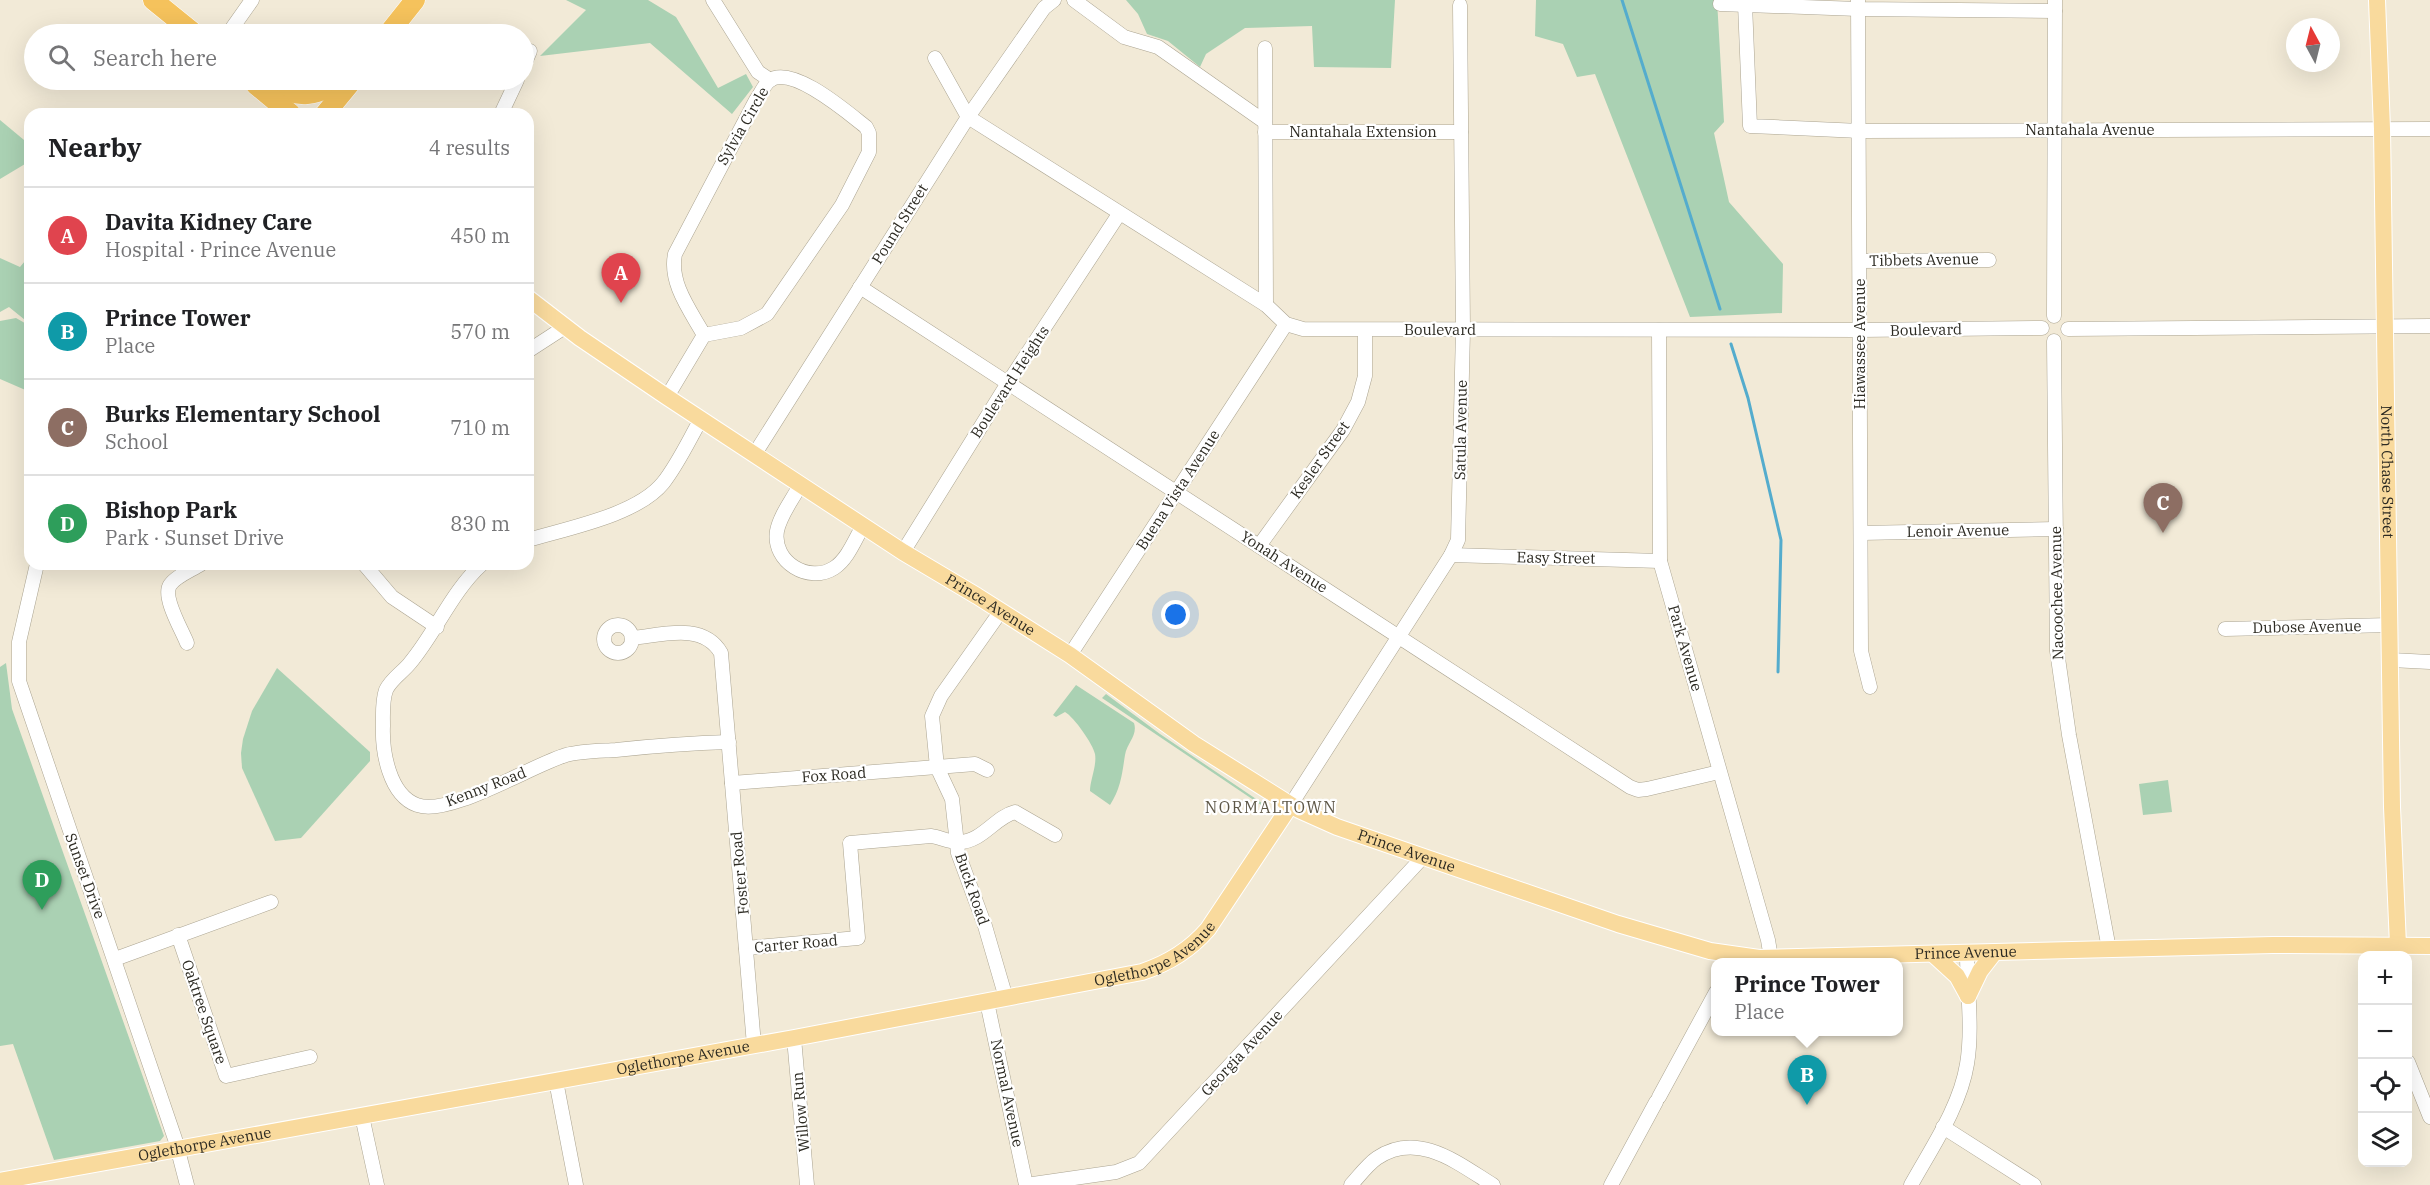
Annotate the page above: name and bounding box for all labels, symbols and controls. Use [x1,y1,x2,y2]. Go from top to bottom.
north arrow [2286,18,2340,72]
search box [24,24,534,90]
icon: search [45,41,78,74]
text: Search here [93,43,217,72]
street label: Sylvia Circle [713,83,773,168]
street label: Nantahala Avenue [2025,120,2155,139]
street label: Nantahala Extension [1289,122,1437,141]
text: Nearby [48,130,142,164]
text: 4 results [429,134,510,161]
street label: Pound Street [867,180,932,267]
text: Davita Kidney Care [105,207,312,236]
text: A [61,222,74,249]
text: 450 m [450,222,510,249]
text: Hospital · Prince Avenue [105,236,336,263]
street label: Tibbets Avenue [1869,249,1979,270]
pin: A [602,254,640,303]
street label: Hiawassee Avenue [1850,278,1869,410]
text: Prince Tower [105,303,251,332]
text: B [60,318,75,345]
text: 570 m [450,318,510,345]
street label: Boulevard [1890,319,1962,340]
street label: Boulevard [1404,320,1476,339]
street label: Boulevard Heights [966,322,1053,442]
text: Place [105,332,155,359]
street label: Satula Avenue [1450,380,1471,480]
text: Burks Elementary School [105,399,380,428]
street label: North Chase Street [2377,405,2398,539]
text: C [61,414,74,441]
text: 710 m [450,414,510,441]
street label: Kesler Street [1286,417,1353,502]
street label: Buena Vista Avenue [1132,426,1224,554]
text: School [105,428,168,455]
pin: C [2144,484,2182,533]
text: Bishop Park [105,495,237,524]
text: D [60,510,75,537]
text: 830 m [450,510,510,537]
street label: Lenoir Avenue [1907,520,2009,541]
text: Park · Sunset Drive [105,524,284,551]
street label: Yonah Avenue [1237,526,1331,597]
street label: Nacoochee Avenue [2046,526,2067,660]
street label: Easy Street [1517,547,1596,568]
street label: Prince Avenue [942,569,1039,639]
your location [1161,600,1190,629]
street label: Park Avenue [1664,602,1707,693]
street label: Dubose Avenue [2252,616,2362,637]
street label: Kenny Road [443,763,529,811]
street label: Fox Road [801,763,867,786]
district label: NORMALTOWN [1205,797,1337,817]
street label: Prince Avenue [1355,825,1458,876]
street label: Sunset Drive [61,830,110,921]
street label: Foster Road [726,831,753,916]
street label: Buck Road [951,850,994,927]
pin: D [22,860,62,910]
street label: Oglethorpe Avenue [1093,918,1219,990]
street label: Carter Road [753,930,839,957]
street label: Prince Avenue [1914,941,2017,963]
map controls [2358,951,2412,1167]
button: + [2358,951,2412,1005]
street label: Oaktree Square [178,957,231,1066]
popup [1711,958,1903,1036]
text: Prince Tower [1734,969,1880,998]
text: Place [1734,998,1784,1025]
street label: Georgia Avenue [1197,1005,1287,1100]
button: − [2358,1005,2412,1059]
street label: Oglethorpe Avenue [615,1036,751,1079]
street label: Normal Avenue [987,1037,1028,1149]
pin: B [1788,1056,1826,1105]
button: locate [2358,1059,2412,1113]
street label: Willow Run [787,1071,813,1153]
button: layers [2358,1113,2412,1167]
street label: Oglethorpe Avenue [137,1122,273,1165]

